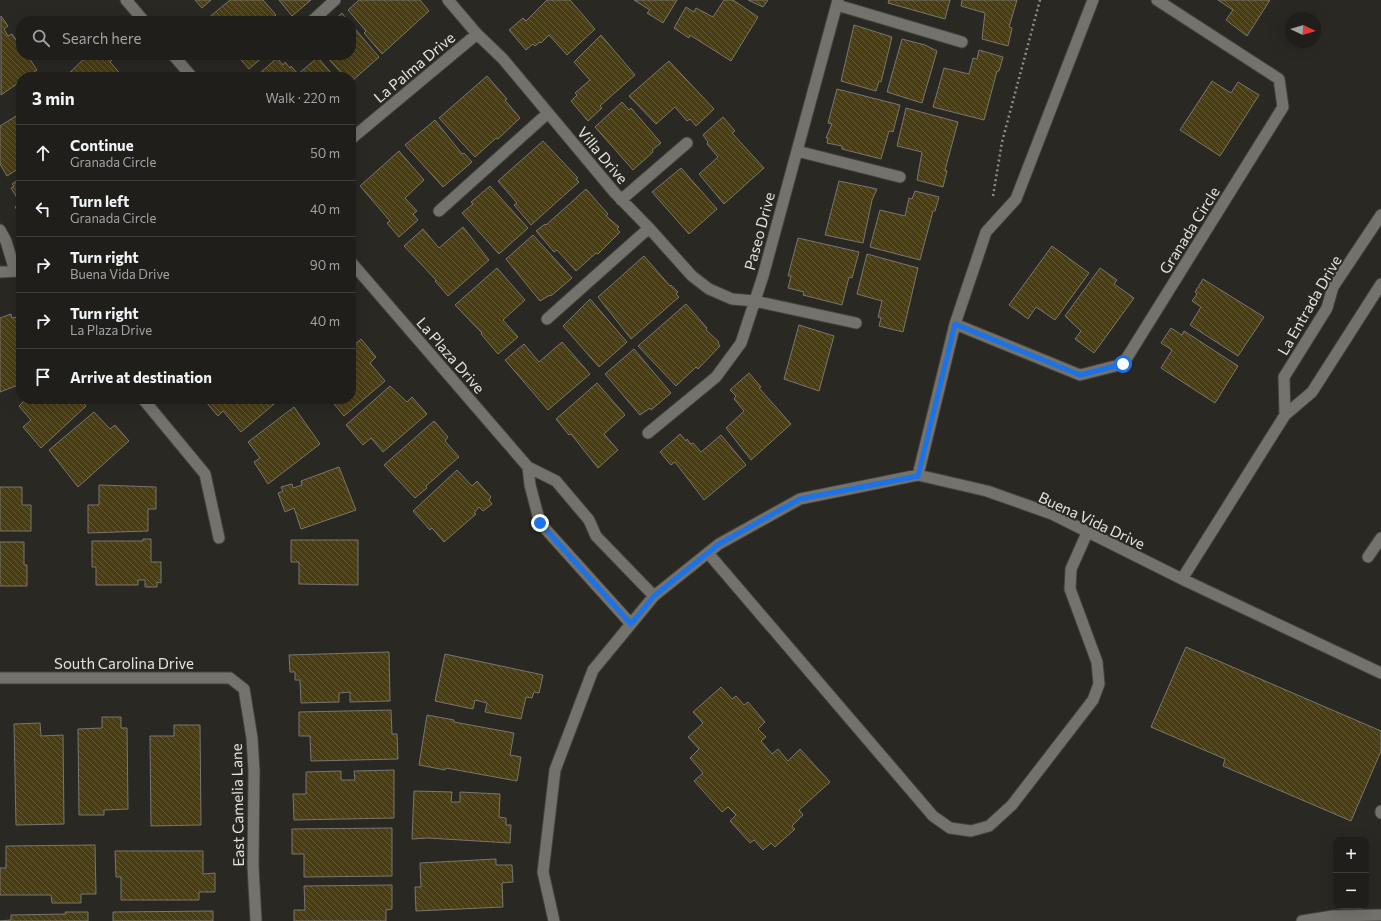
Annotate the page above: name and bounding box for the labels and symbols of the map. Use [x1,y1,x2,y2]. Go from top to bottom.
north arrow [1285,12,1321,48]
street label: La Palma Drive [370,28,458,106]
street label: Villa Drive [574,123,632,187]
street label: Granada Circle [1155,183,1223,277]
street label: Paseo Drive [740,190,778,272]
street label: La Entrada Drive [1273,252,1345,358]
street label: La Plaza Drive [413,313,489,397]
route start [1114,355,1132,373]
street label: Buena Vida Drive [1036,488,1148,553]
route end [531,514,549,532]
street label: South Carolina Drive [54,654,194,672]
street label: East Camelia Lane [227,743,247,867]

